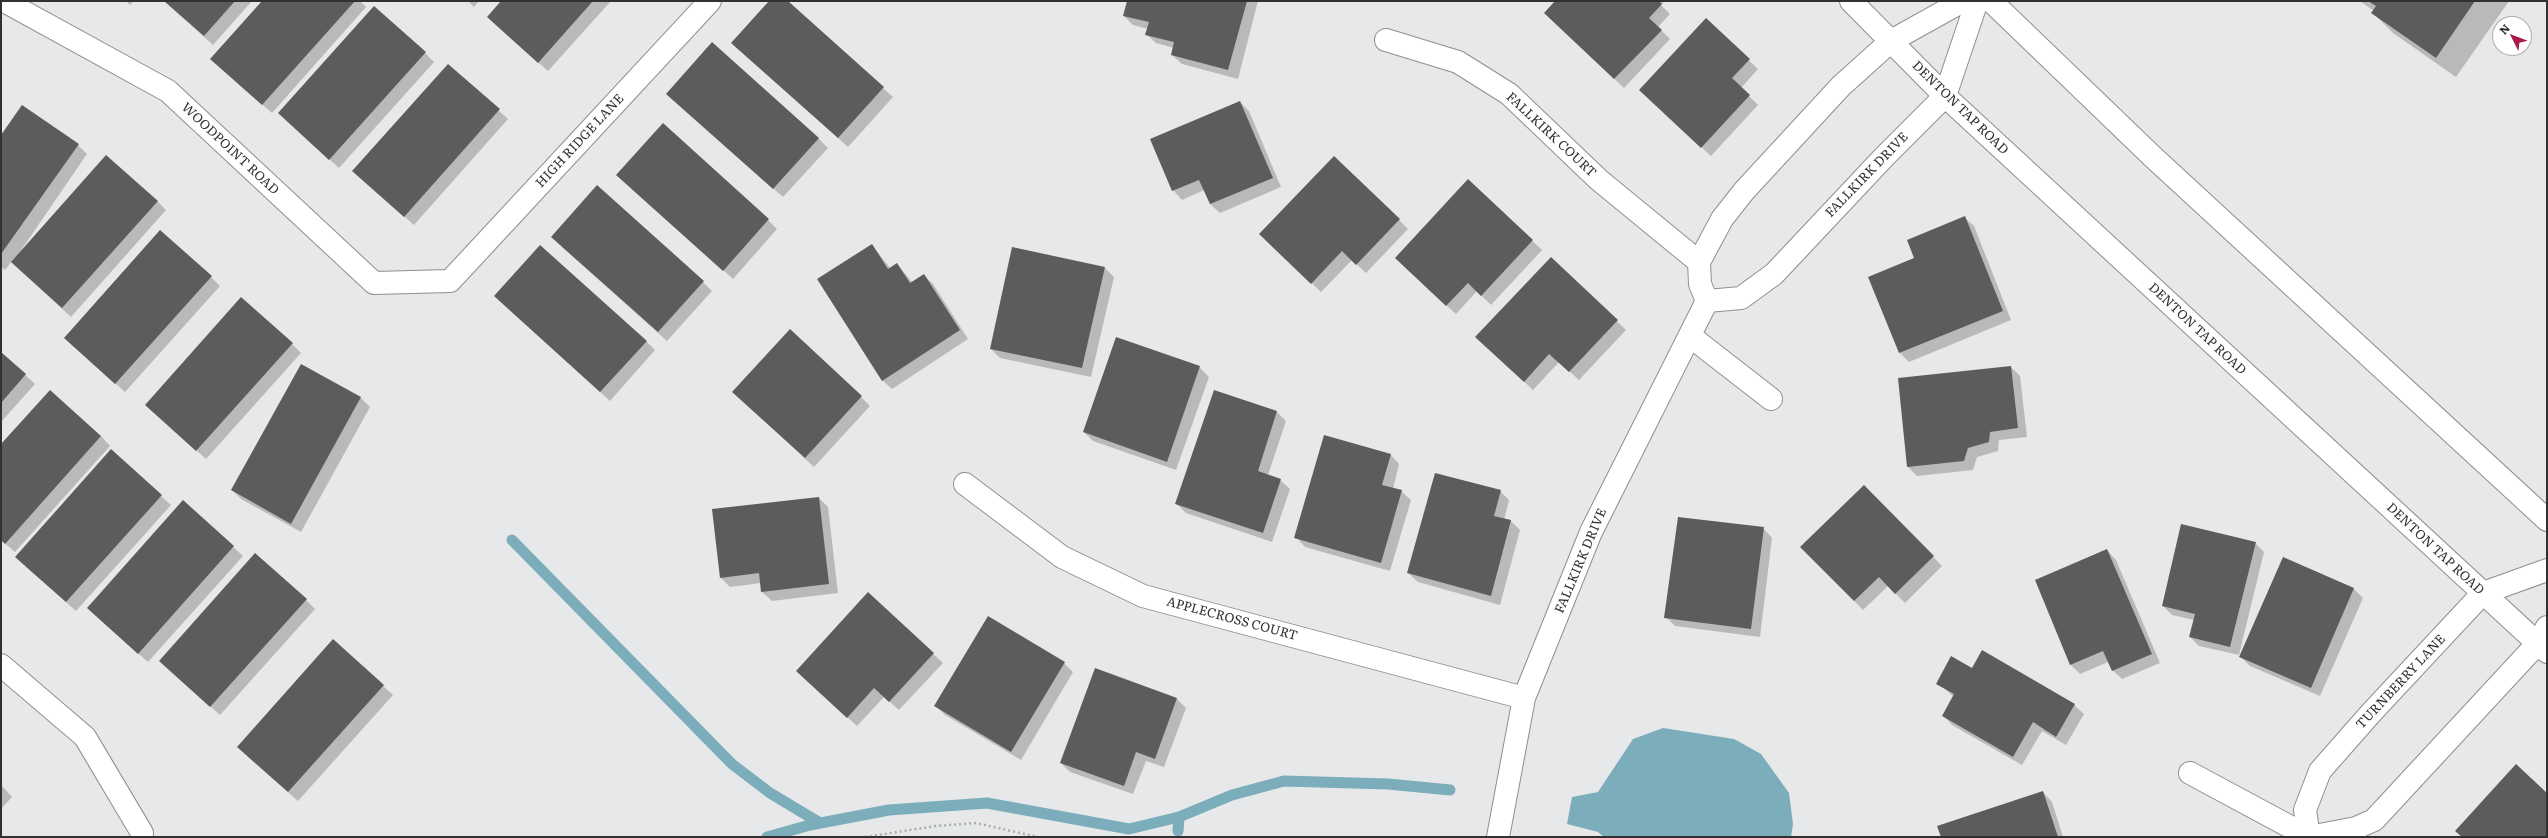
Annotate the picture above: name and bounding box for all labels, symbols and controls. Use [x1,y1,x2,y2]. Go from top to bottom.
north arrow [2492,16,2532,56]
text: N [2495,20,2513,37]
street label: DENTON TAP ROAD [1909,58,2011,158]
street label: FALLKIRK COURT [1503,89,1599,181]
street label: HIGH RIDGE LANE [533,91,627,191]
street label: WOODPOINT ROAD [178,100,282,198]
street label: FALLKIRK DRIVE [1822,129,1912,221]
street label: DENTON TAP ROAD [2145,280,2249,378]
street label: DENTON TAP ROAD [2383,500,2487,598]
street label: FALLKIRK DRIVE [1552,506,1610,616]
street label: APPLECROSS COURT [1165,594,1299,644]
street label: TURNBERRY LANE [2353,631,2449,733]

